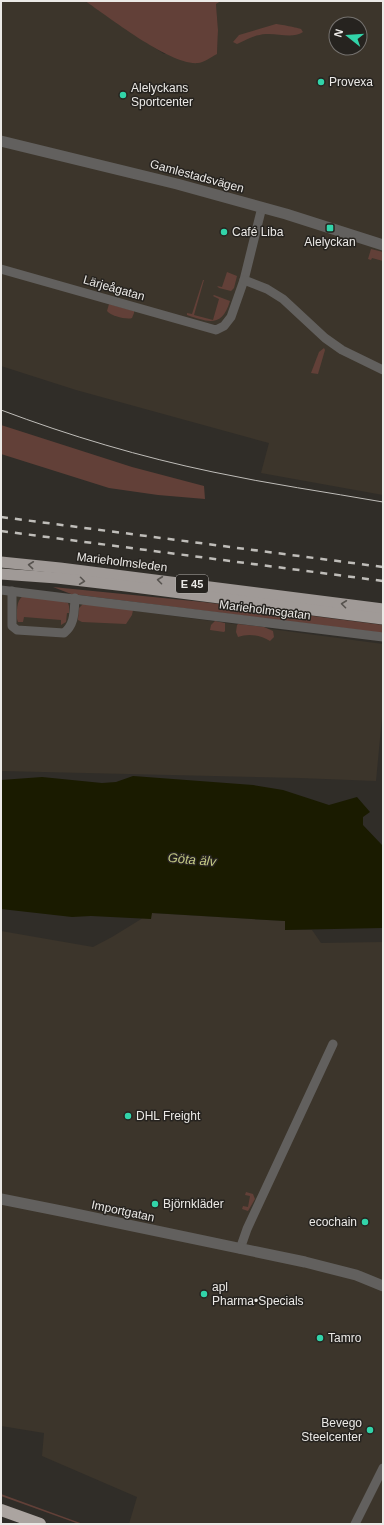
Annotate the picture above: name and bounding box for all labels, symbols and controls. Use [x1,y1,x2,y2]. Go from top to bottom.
north arrow [328,16,368,56]
text: N [332,27,345,39]
place label: Provexa [329,75,373,89]
marker: Provexa [316,77,326,87]
place label: Alelyckans Sportcenter [131,81,193,109]
marker: Alelyckans Sportcenter [118,90,128,100]
street label: Gamlestadsvägen [148,157,246,195]
marker: Alelyckan [325,223,335,233]
place label: Café Liba [232,225,284,239]
marker: Café Liba [219,227,229,237]
place label: Alelyckan [304,235,356,249]
street label: Lärjeågatan [82,273,146,303]
street label: Marieholmsleden [76,549,168,575]
one-way arrow [28,560,34,569]
road number: E 45 [176,575,208,593]
one-way arrow [79,576,85,585]
one-way arrow [157,576,163,585]
street label: Marieholmsgatan [218,597,312,623]
one-way arrow [341,600,347,609]
water label: Göta älv [167,850,218,869]
place label: DHL Freight [136,1109,201,1123]
marker: DHL Freight [123,1111,133,1121]
street label: Importgatan [90,1197,156,1225]
place label: Björnkläder [163,1197,224,1211]
marker: Björnkläder [150,1199,160,1209]
place label: ecochain [309,1215,357,1229]
marker: ecochain [360,1217,370,1227]
place label: apl Pharma•Specials [212,1280,304,1308]
marker: apl Pharma•Specials [199,1289,209,1299]
place label: Tamro [328,1331,362,1345]
marker: Tamro [315,1333,325,1343]
place label: Bevego Steelcenter [301,1416,362,1444]
marker: Bevego Steelcenter [365,1425,375,1435]

